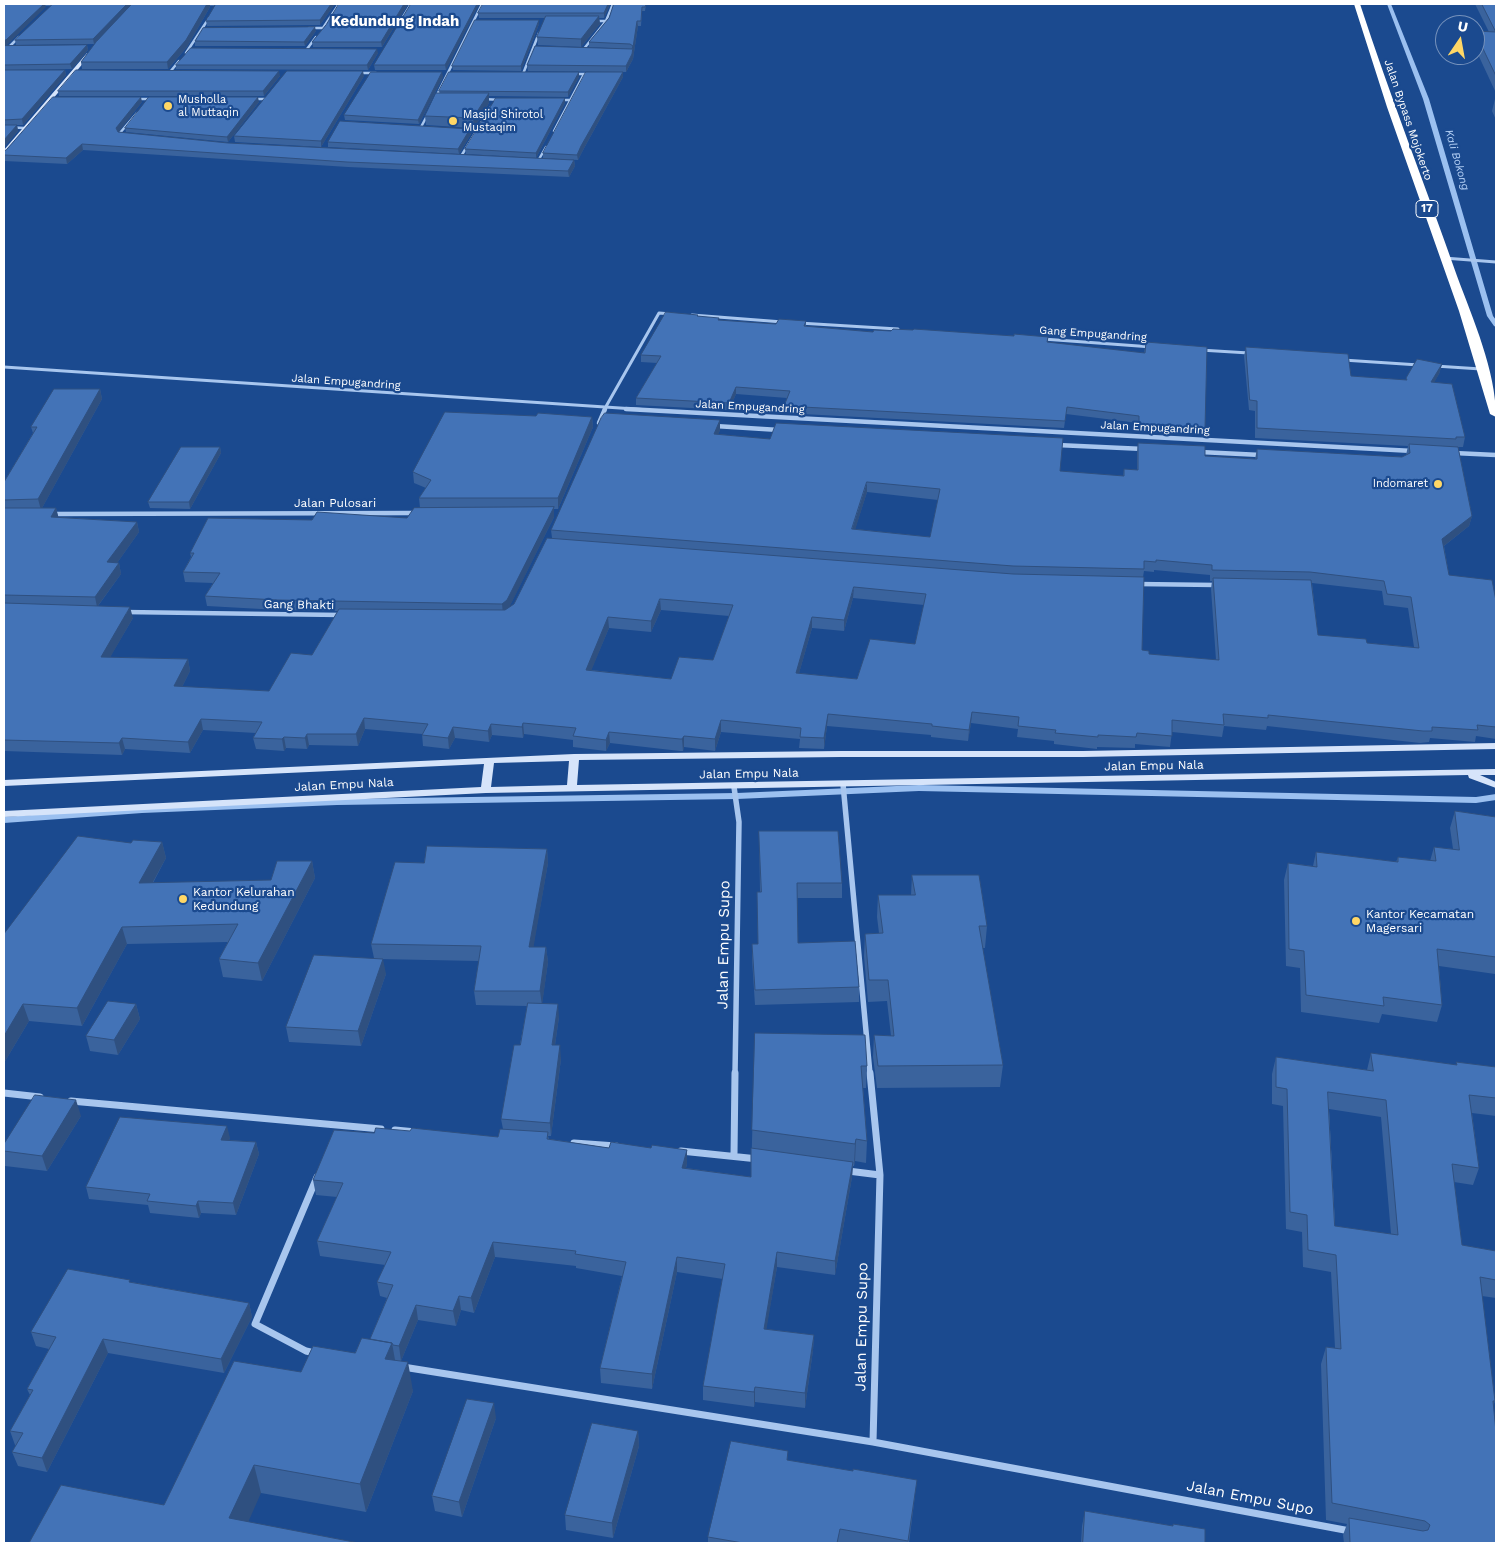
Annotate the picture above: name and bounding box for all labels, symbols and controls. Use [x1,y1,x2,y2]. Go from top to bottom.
district label: Kedundung Indah [331,13,459,31]
north arrow [1435,15,1485,65]
text: U [1456,17,1469,35]
street label: Jalan Bypass Mojokerto [1381,58,1435,182]
place label: Musholla al Muttaqin [178,93,239,119]
marker: Musholla al Muttaqin [162,100,174,112]
place label: Masjid Shirotol Mustaqim [463,108,543,134]
marker: Masjid Shirotol Mustaqim [447,115,459,127]
water label: Kali Bokong [1442,128,1472,192]
road number: 17 [1416,200,1438,218]
street label: Gang Empugandring [1039,324,1147,344]
street label: Jalan Empugandring [291,372,401,392]
street label: Jalan Empugandring [695,398,805,416]
street label: Jalan Empugandring [1100,419,1210,437]
place label: Indomaret [1373,477,1428,491]
marker: Indomaret [1432,478,1444,490]
street label: Jalan Pulosari [294,496,376,510]
street label: Gang Bhakti [264,597,334,613]
street label: Jalan Empu Nala [1104,758,1204,774]
street label: Jalan Empu Nala [699,766,799,782]
street label: Jalan Empu Nala [294,775,394,795]
street label: Jalan Empu Supo [714,880,734,1010]
place label: Kantor Kelurahan Kedundung [193,885,295,913]
marker: Kantor Kelurahan Kedundung [177,893,189,905]
place label: Kantor Kecamatan Magersari [1366,907,1474,935]
marker: Kantor Kecamatan Magersari [1350,915,1362,927]
street label: Jalan Empu Supo [852,1262,872,1392]
street label: Jalan Empu Supo [1185,1477,1315,1519]

